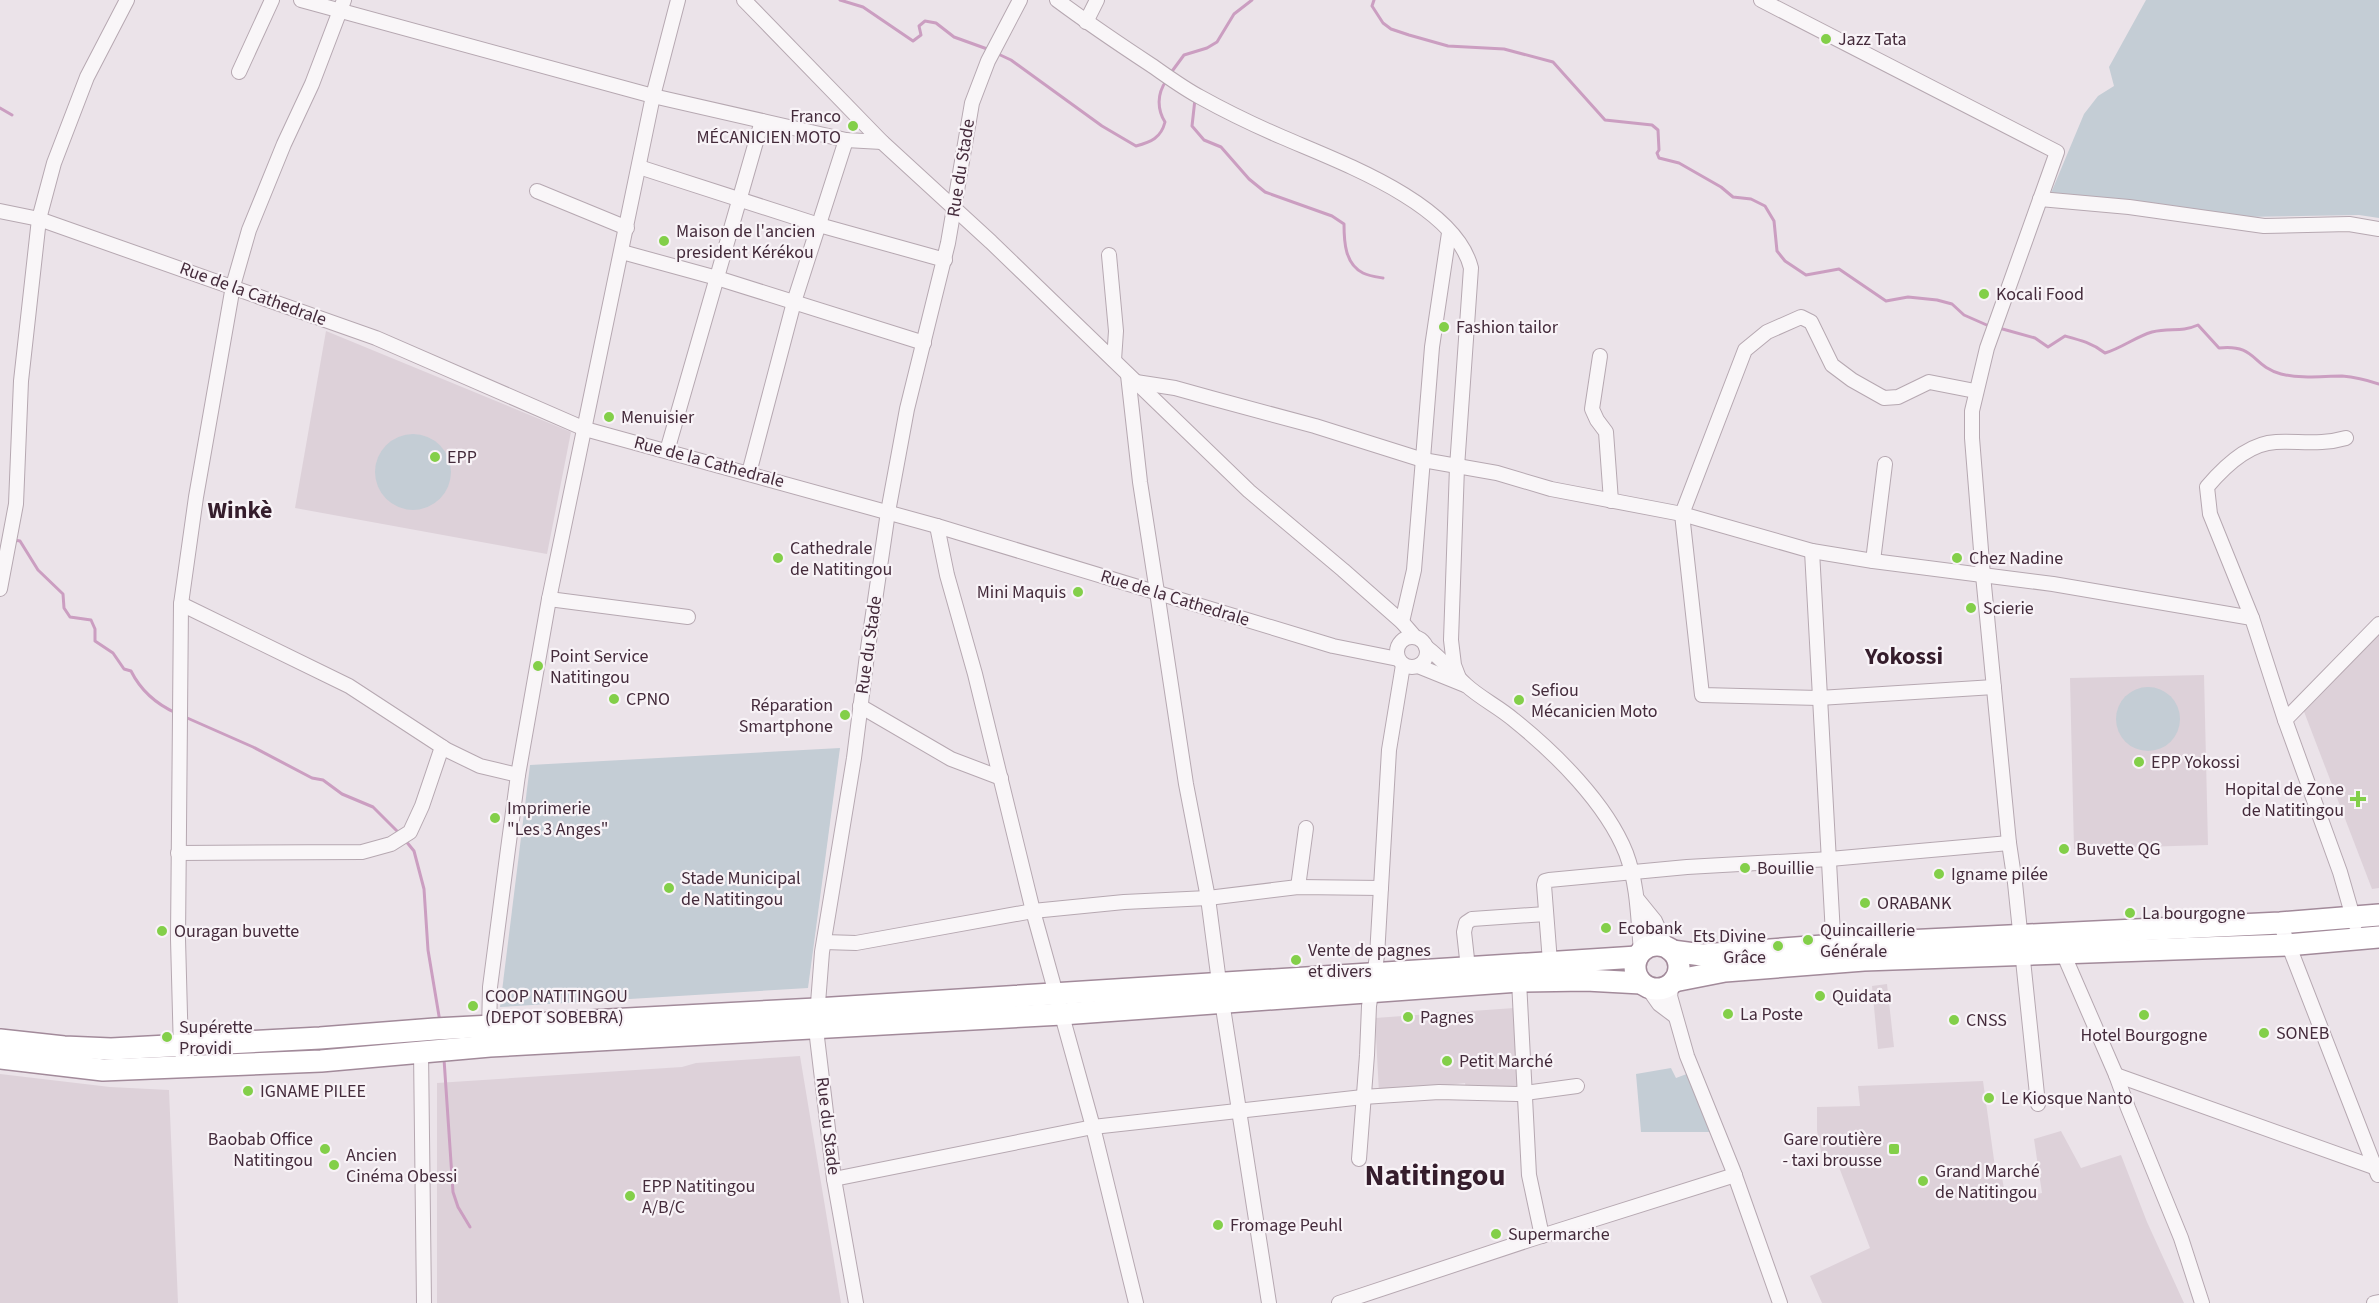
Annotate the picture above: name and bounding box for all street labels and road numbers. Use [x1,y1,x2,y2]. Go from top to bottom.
street label: Rue du Stade [941,117,981,219]
street label: Rue de la Cathedrale [176,256,330,332]
street label: Rue de la Cathedrale [631,430,787,494]
street label: Rue de la Cathedrale [1097,563,1253,633]
street label: Rue du Stade [850,594,888,696]
street label: Rue du Stade [810,1075,846,1177]

